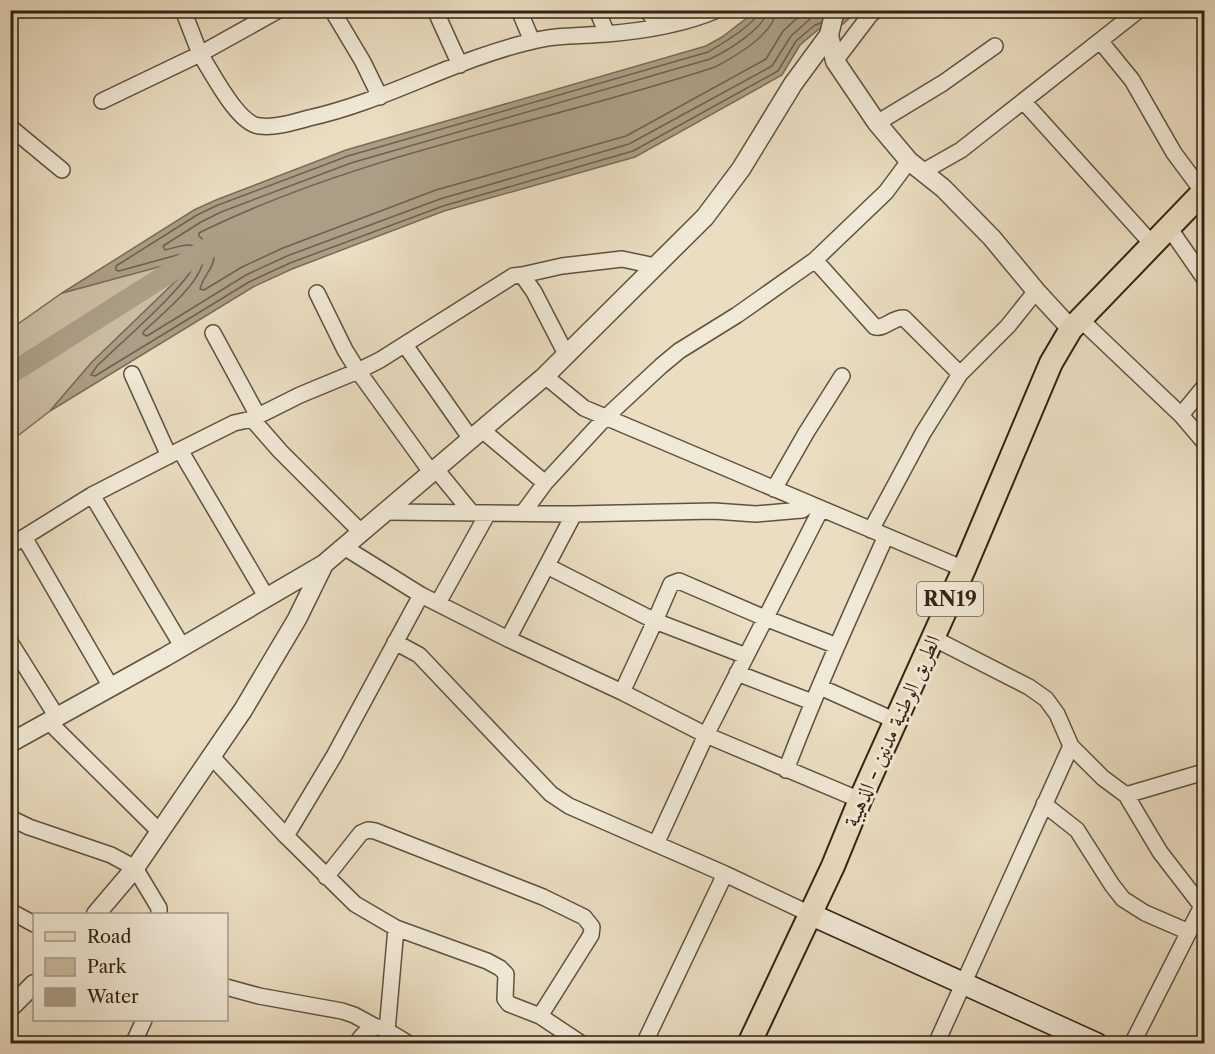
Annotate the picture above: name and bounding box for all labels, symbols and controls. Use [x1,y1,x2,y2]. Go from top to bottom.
road number: RN19 [917,582,983,616]
street label: الطريق الوطنية مدنين - الذهيبة [838,631,946,831]
legend [33,913,228,1021]
text: Road [87,926,132,948]
text: Park [87,956,128,978]
text: Water [86,986,139,1008]

